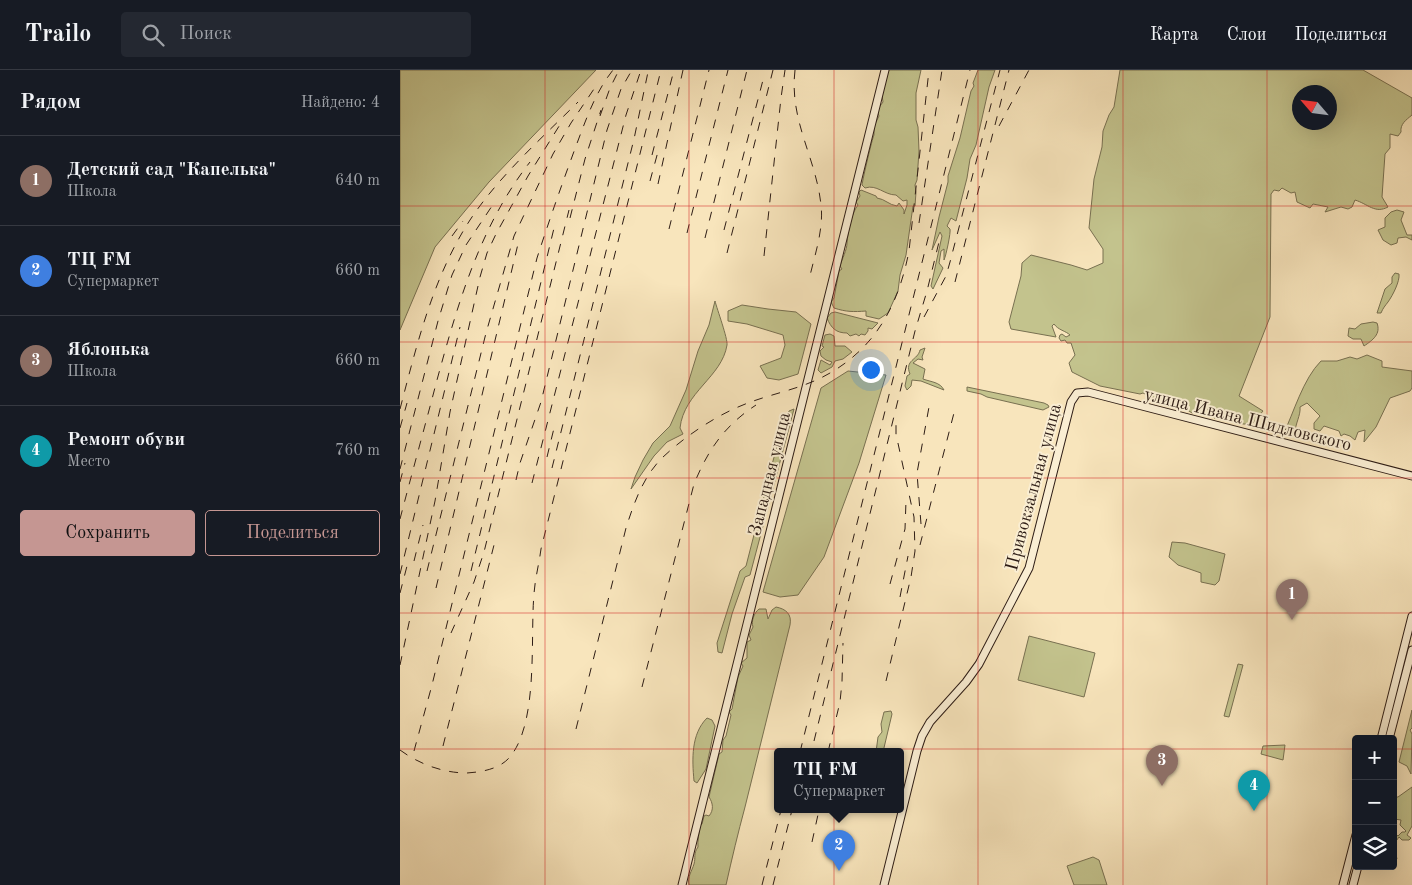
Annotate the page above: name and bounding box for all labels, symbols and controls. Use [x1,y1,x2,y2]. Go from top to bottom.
search box [121,12,471,57]
icon: search [139,21,167,49]
text: Trailo [25,23,91,47]
text: Поиск [179,25,232,44]
text: Карта [1150,26,1199,44]
text: Слои [1227,26,1266,44]
text: Поделиться [1294,26,1387,44]
north arrow [1292,85,1337,130]
text: Рядом [20,92,81,113]
text: Найдено: 4 [301,95,380,111]
text: Детский сад "Капелька" [67,161,276,180]
text: 1 [31,173,41,189]
text: 640 m [335,173,380,189]
text: Школа [67,184,117,200]
text: ТЦ FM [67,251,131,270]
text: 2 [31,263,41,279]
text: 660 m [335,263,380,279]
text: Супермаркет [67,274,159,290]
text: Яблонька [67,341,150,360]
text: 3 [31,353,41,369]
text: 660 m [335,353,380,369]
your location [858,357,884,383]
text: Школа [67,364,117,380]
street label: улица Ивана Шидловского [1142,385,1353,454]
street label: Привокзальная улица [1003,402,1065,573]
street label: Западная улица [746,410,794,538]
text: Ремонт обуви [67,431,185,450]
text: 4 [31,443,41,459]
text: 760 m [335,443,380,459]
text: Место [67,454,110,470]
button: Сохранить [20,510,195,556]
button: Поделиться [205,510,380,556]
pin: 1 [1276,579,1308,620]
map controls [1352,735,1397,870]
button: + [1352,735,1397,780]
pin: 3 [1146,745,1178,786]
popup [774,748,904,813]
text: ТЦ FM [793,761,857,780]
pin: 4 [1238,770,1270,811]
button: − [1352,780,1397,825]
text: Супермаркет [793,784,885,800]
button: layers [1352,825,1397,870]
pin: 2 [823,830,855,871]

